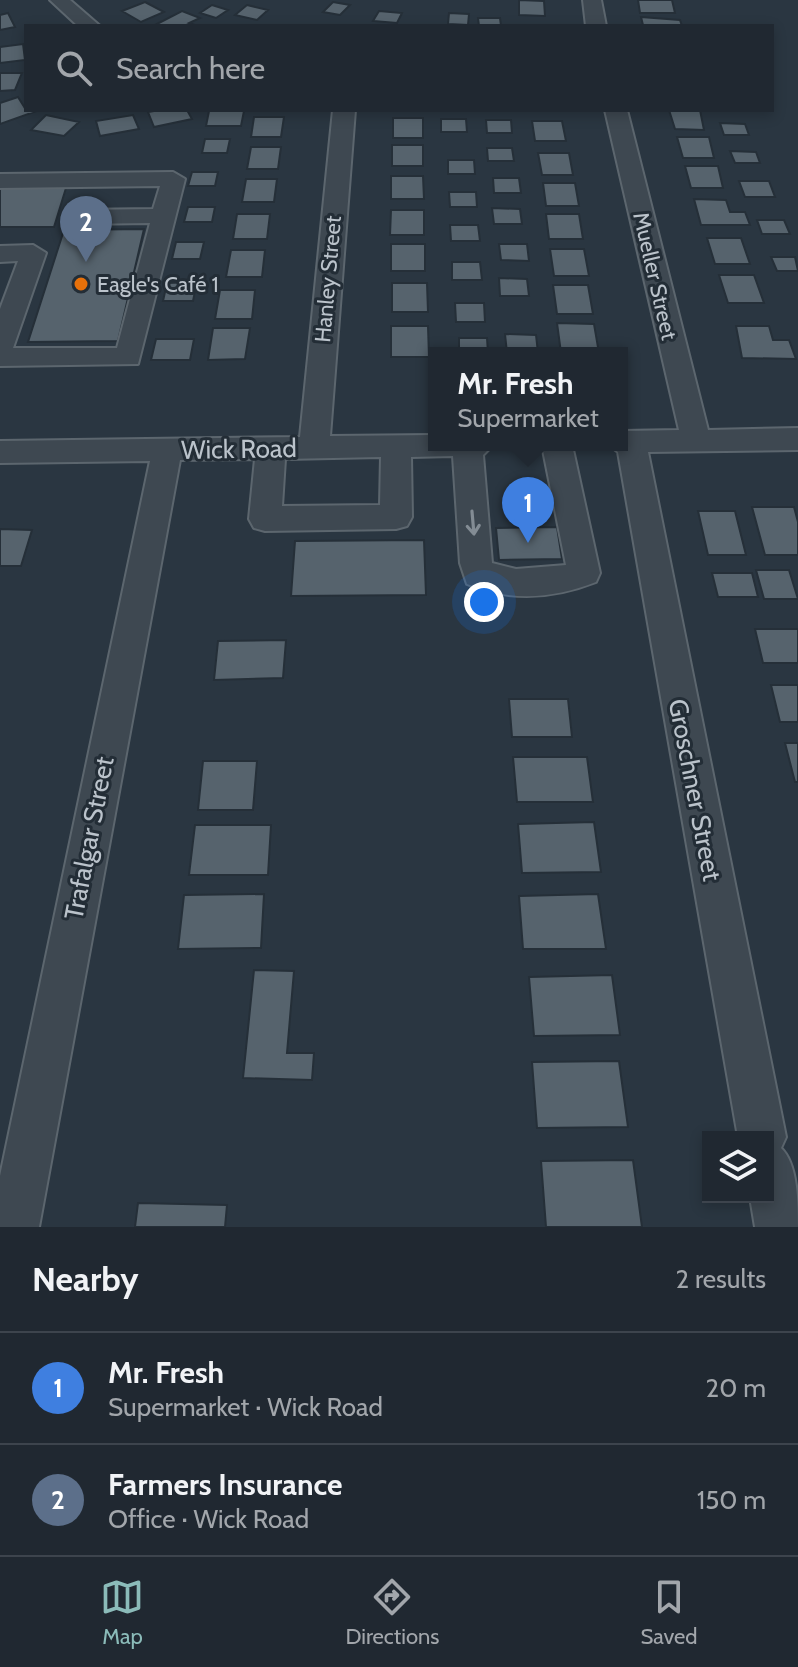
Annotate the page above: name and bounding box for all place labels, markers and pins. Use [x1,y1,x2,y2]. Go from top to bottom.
pin: 2 [60,196,112,262]
place label: Eagle's Café 1 [97,271,219,298]
marker: Eagle's Café 1 [72,275,90,293]
pin: 1 [502,477,554,543]

